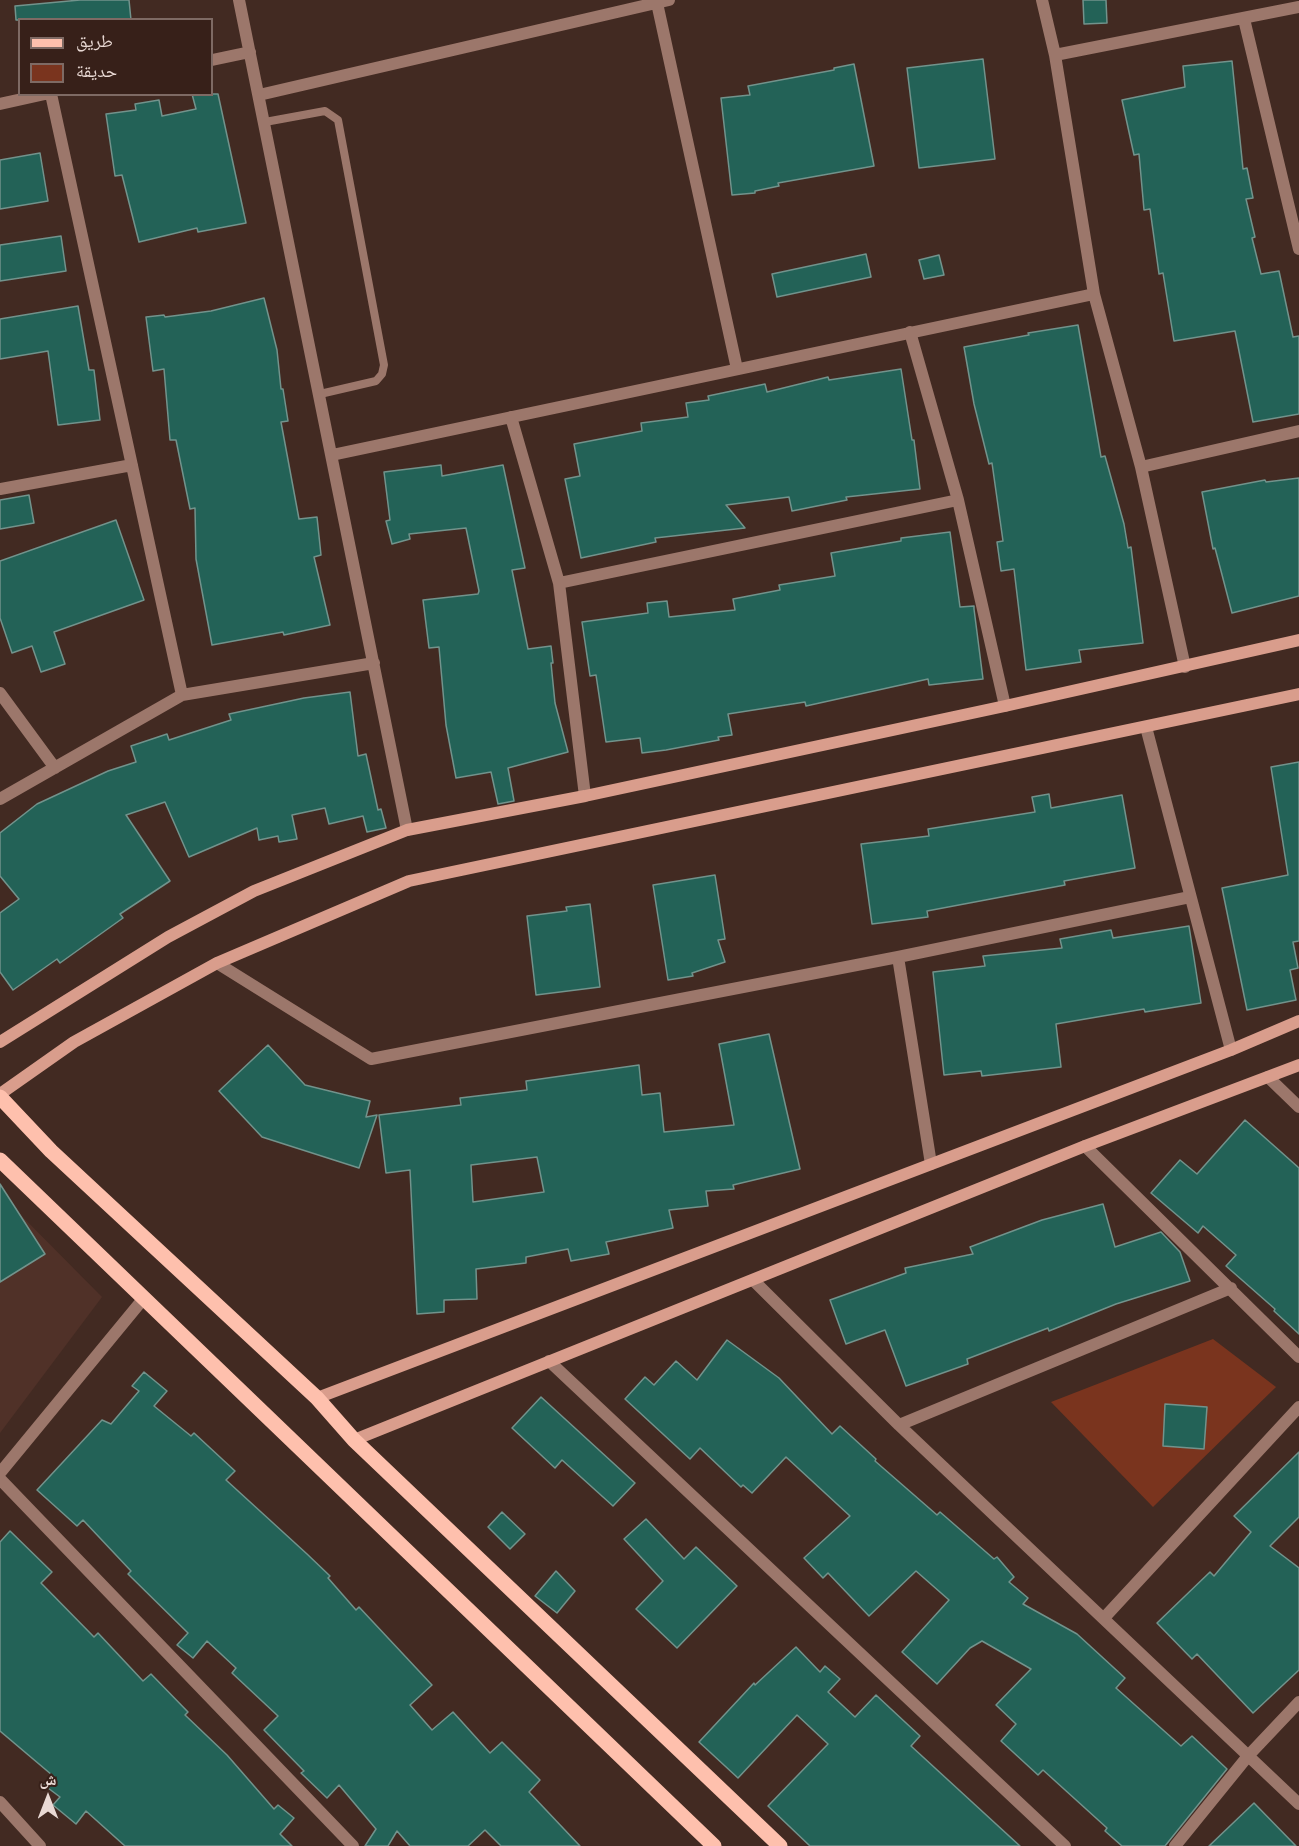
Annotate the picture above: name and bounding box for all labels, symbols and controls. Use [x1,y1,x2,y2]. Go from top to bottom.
legend [18,18,213,96]
text: طريق [76,30,113,52]
text: حديقة [76,60,117,82]
north arrow [18,1768,78,1828]
text: ش [40,1770,56,1790]

